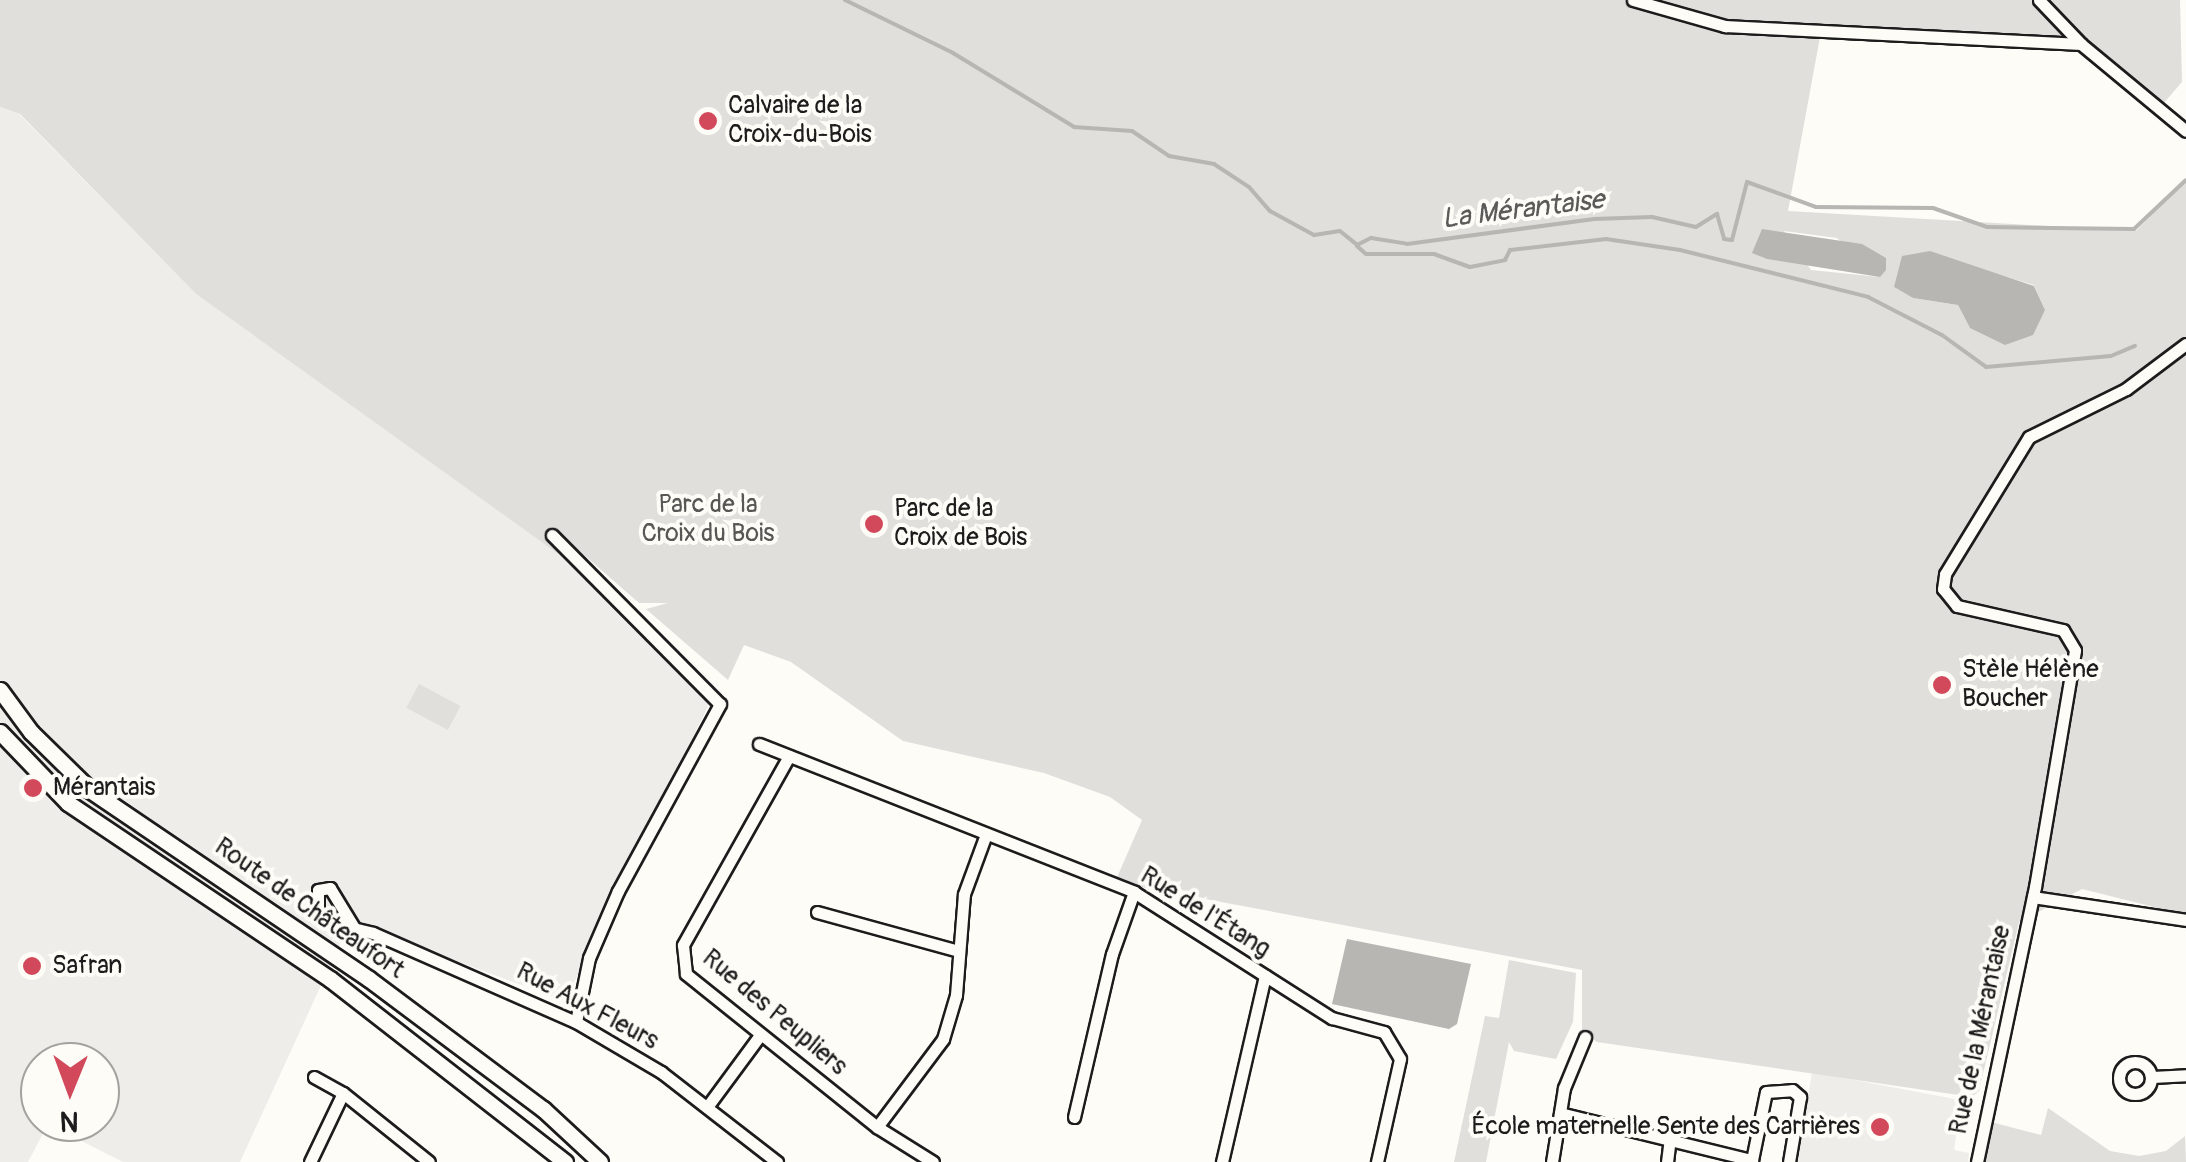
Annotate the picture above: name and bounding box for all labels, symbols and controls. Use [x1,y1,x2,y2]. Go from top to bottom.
place label: Calvaire de la Croix-du-Bois [728,92,872,151]
marker: Calvaire de la Croix-du-Bois [697,110,719,132]
water label: La Mérantaise [1440,183,1606,237]
park label: Parc de la Croix du Bois [641,491,775,550]
place label: Parc de la Croix de Bois [894,495,1027,554]
marker: Parc de la Croix de Bois [863,513,885,535]
place label: Stèle Hélène Boucher [1962,656,2099,715]
marker: Stèle Hélène Boucher [1931,674,1953,696]
place label: Mérantais [53,773,155,803]
marker: Mérantais [22,777,44,799]
street label: Route de Châteaufort [208,832,410,986]
street label: Rue de l'Étang [1134,861,1276,965]
street label: Rue de la Mérantaise [1944,923,2018,1137]
street label: Rue des Peupliers [696,944,852,1082]
place label: Safran [52,951,122,981]
marker: Safran [21,955,43,977]
street label: Rue Aux Fleurs [511,957,663,1057]
north arrow [20,1042,120,1142]
text: N [60,1103,79,1138]
place label: École maternelle Sente des Carrières [1472,1112,1860,1142]
marker: École maternelle Sente des Carrières [1869,1116,1891,1138]

